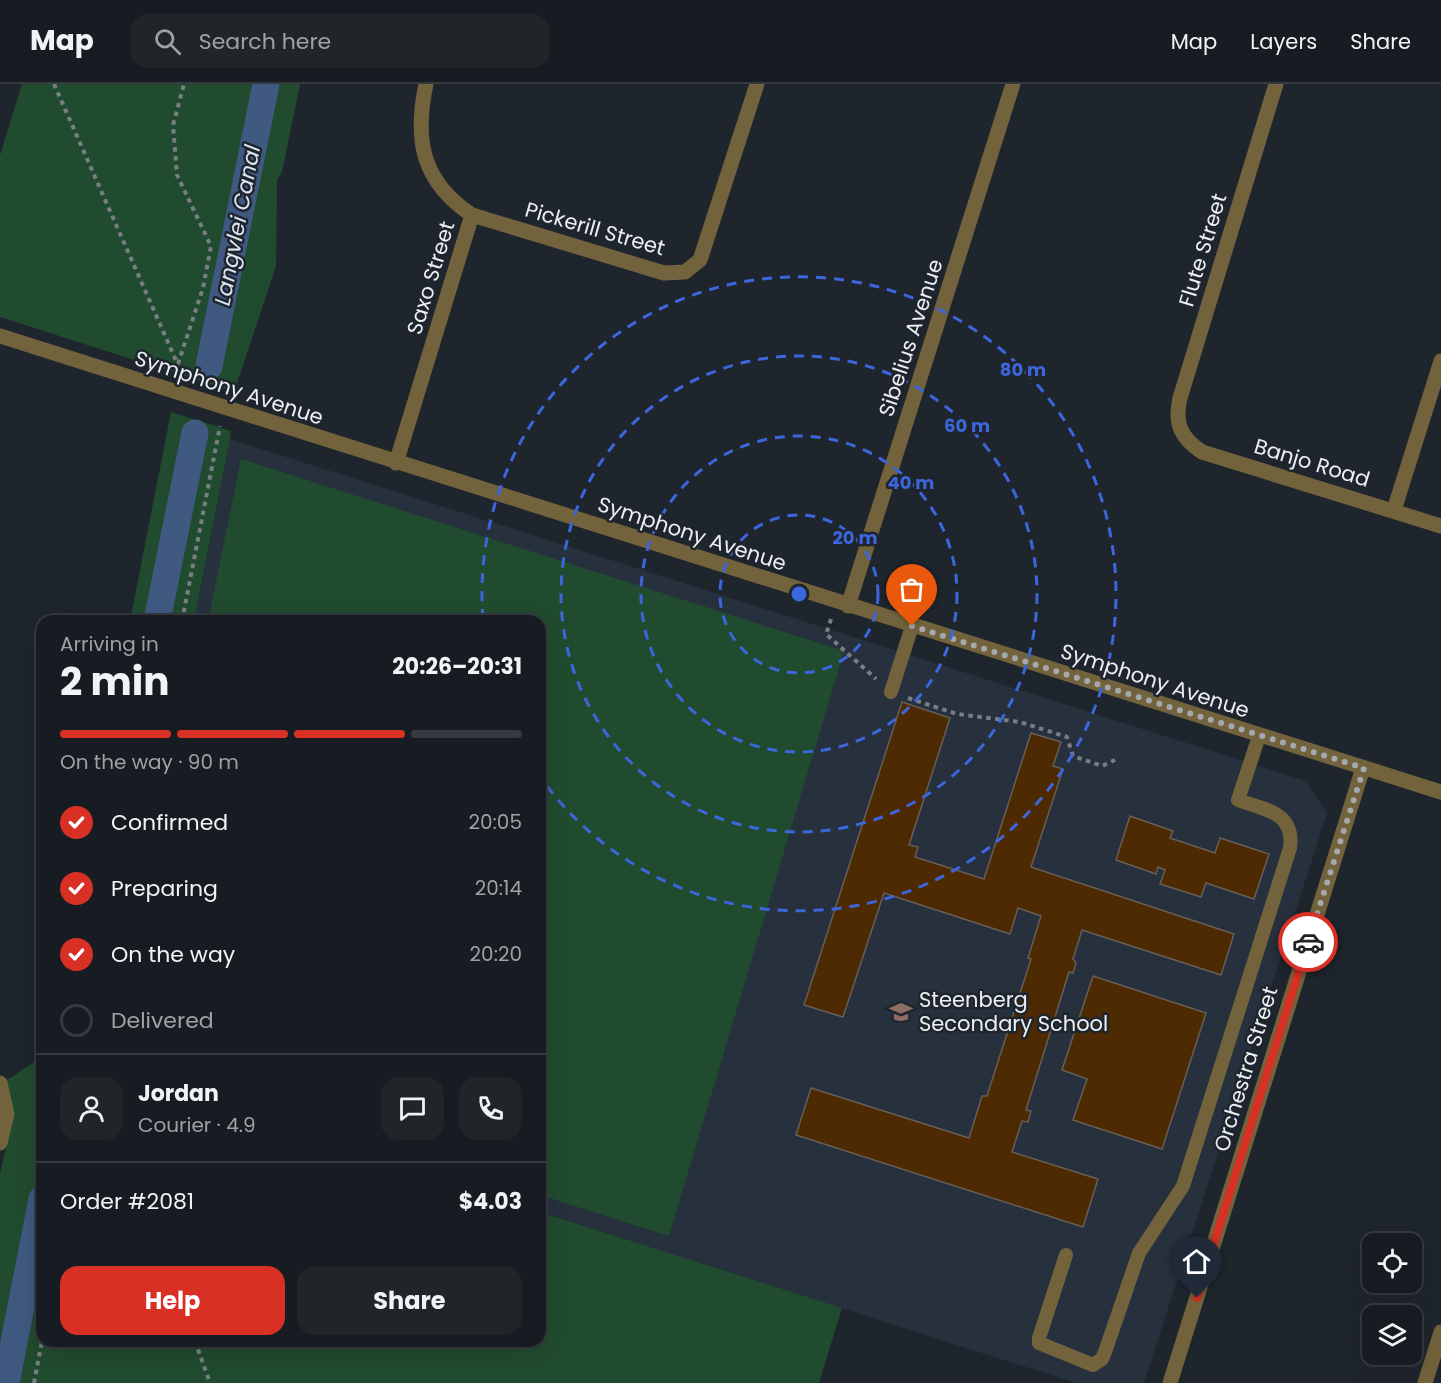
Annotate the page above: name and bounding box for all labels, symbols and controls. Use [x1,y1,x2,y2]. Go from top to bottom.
search box [130,14,550,68]
text: Map [30,21,94,60]
icon: search [151,25,184,58]
text: Search here [199,26,331,57]
text: Map [1171,27,1217,56]
text: Layers [1250,27,1317,56]
text: Share [1350,27,1411,56]
water label: Langvlei Canal [207,142,268,308]
street label: Flute Street [1172,190,1233,310]
street label: Pickerill Street [522,195,669,262]
street label: Saxo Street [400,218,462,338]
street label: Sibelius Avenue [871,255,950,420]
street label: Symphony Avenue [131,343,327,432]
text: 80 m [1000,357,1046,382]
text: 60 m [944,413,990,438]
street label: Banjo Road [1251,431,1373,494]
text: 40 m [888,470,934,495]
street label: Symphony Avenue [594,489,790,578]
text: 20 m [833,525,877,550]
pin [886,564,937,626]
icon: bag [895,573,928,606]
centre of rings [789,584,809,604]
text: Arriving in [60,630,159,658]
street label: Symphony Avenue [1057,636,1253,725]
text: 20:26–20:31 [392,651,522,682]
text: 2 min [60,654,170,709]
text: On the way · 90 m [60,748,239,776]
icon: check [60,806,93,839]
text: Confirmed [111,807,228,838]
text: 20:05 [469,808,522,836]
icon: check [60,872,93,905]
text: Preparing [111,873,218,904]
text: 20:14 [475,874,522,902]
courier [1278,912,1338,972]
icon: car [1292,926,1325,959]
icon: check [60,938,93,971]
text: On the way [111,939,235,970]
text: 20:20 [470,940,522,968]
street label: Orchestra Street [1207,983,1284,1155]
place label: Steenberg Secondary School [919,985,1108,1038]
school or university icon: Steenberg Secondary School [888,999,914,1025]
text: Delivered [111,1005,214,1036]
button: person [60,1077,123,1140]
button: chat [381,1077,444,1140]
button: phone [459,1077,522,1140]
text: Jordan [138,1078,219,1109]
text: Courier · 4.9 [138,1111,256,1139]
text: Order #2081 [60,1186,194,1217]
text: $4.03 [459,1186,522,1217]
map controls [1362,1233,1422,1365]
button: locate [1362,1233,1422,1293]
pin [1171,1236,1222,1298]
icon: home [1180,1245,1213,1278]
button: Help [60,1266,285,1335]
button: Share [297,1266,522,1335]
button: layers [1362,1305,1422,1365]

